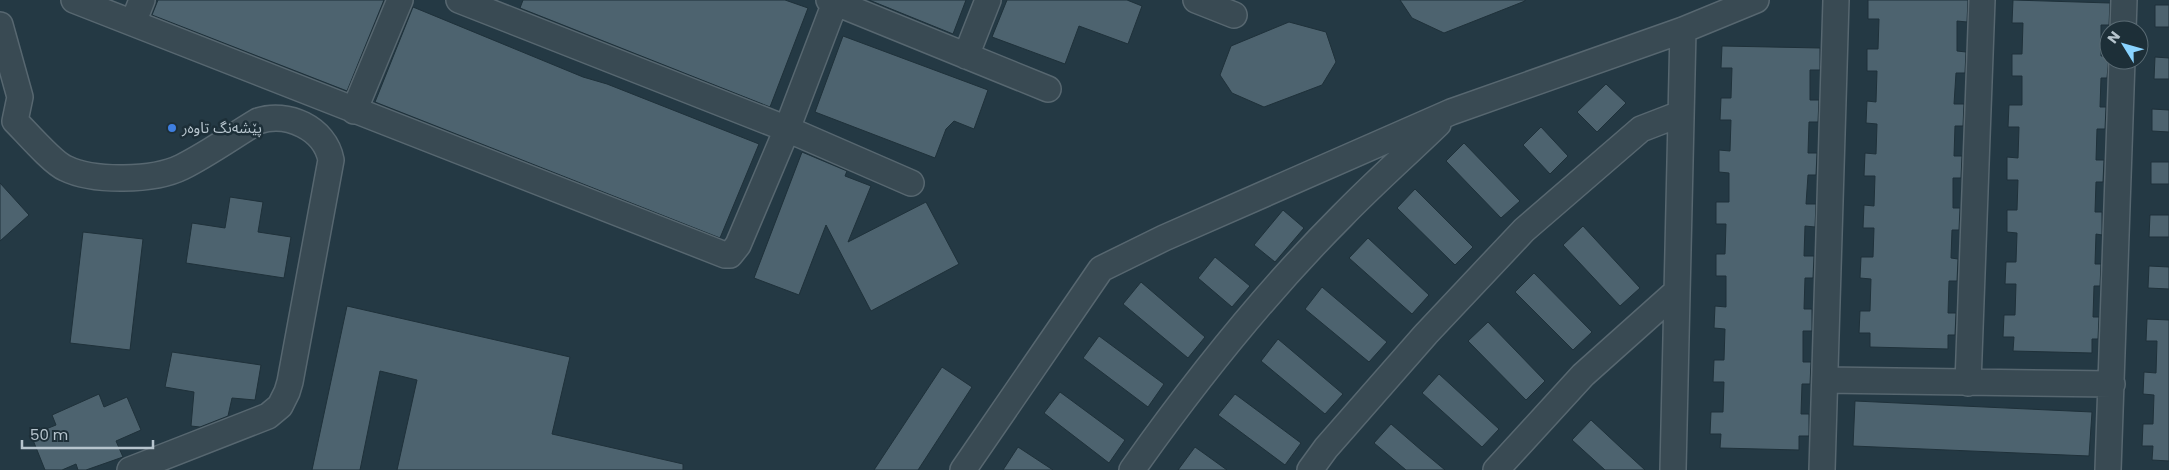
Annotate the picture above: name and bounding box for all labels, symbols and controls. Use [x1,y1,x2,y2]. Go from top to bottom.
north arrow [2099,20,2149,70]
text: N [2102,27,2125,47]
place label: پێشەنگ تاوەر [181,117,262,138]
marker: پێشەنگ تاوەر [166,122,178,134]
scale bar [22,418,154,450]
text: 50 m [30,424,68,445]

